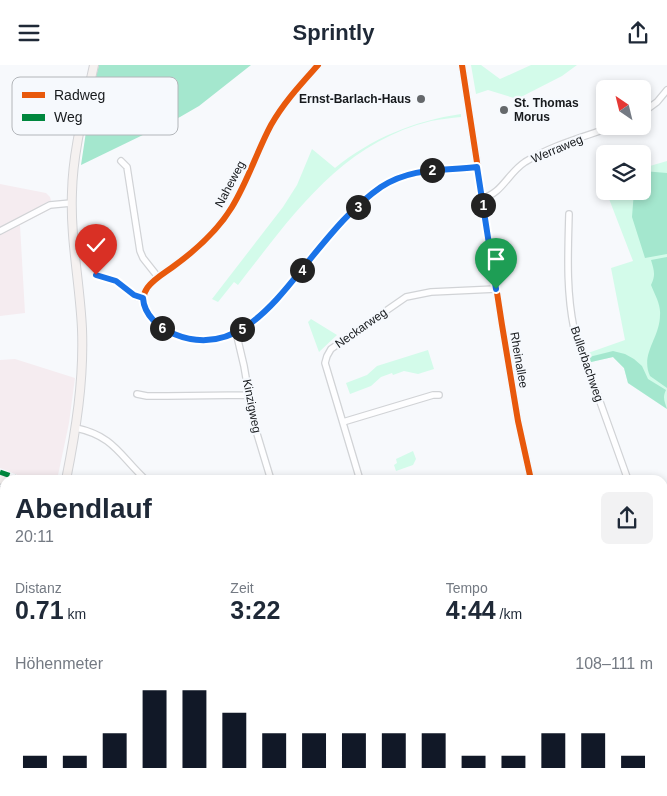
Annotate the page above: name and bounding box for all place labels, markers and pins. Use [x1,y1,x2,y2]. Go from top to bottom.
place label: Ernst-Barlach-Haus [299,92,411,106]
marker: Ernst-Barlach-Haus [415,93,427,105]
place label: St. Thomas Morus [514,96,579,124]
marker: St. Thomas Morus [498,104,510,116]
pin: 2 [420,157,444,183]
pin: 1 [470,193,496,217]
pin: 3 [346,195,370,219]
pin [75,224,117,275]
pin [475,238,517,289]
pin: 4 [290,257,314,283]
pin: 6 [150,315,174,341]
pin: 5 [230,317,254,341]

